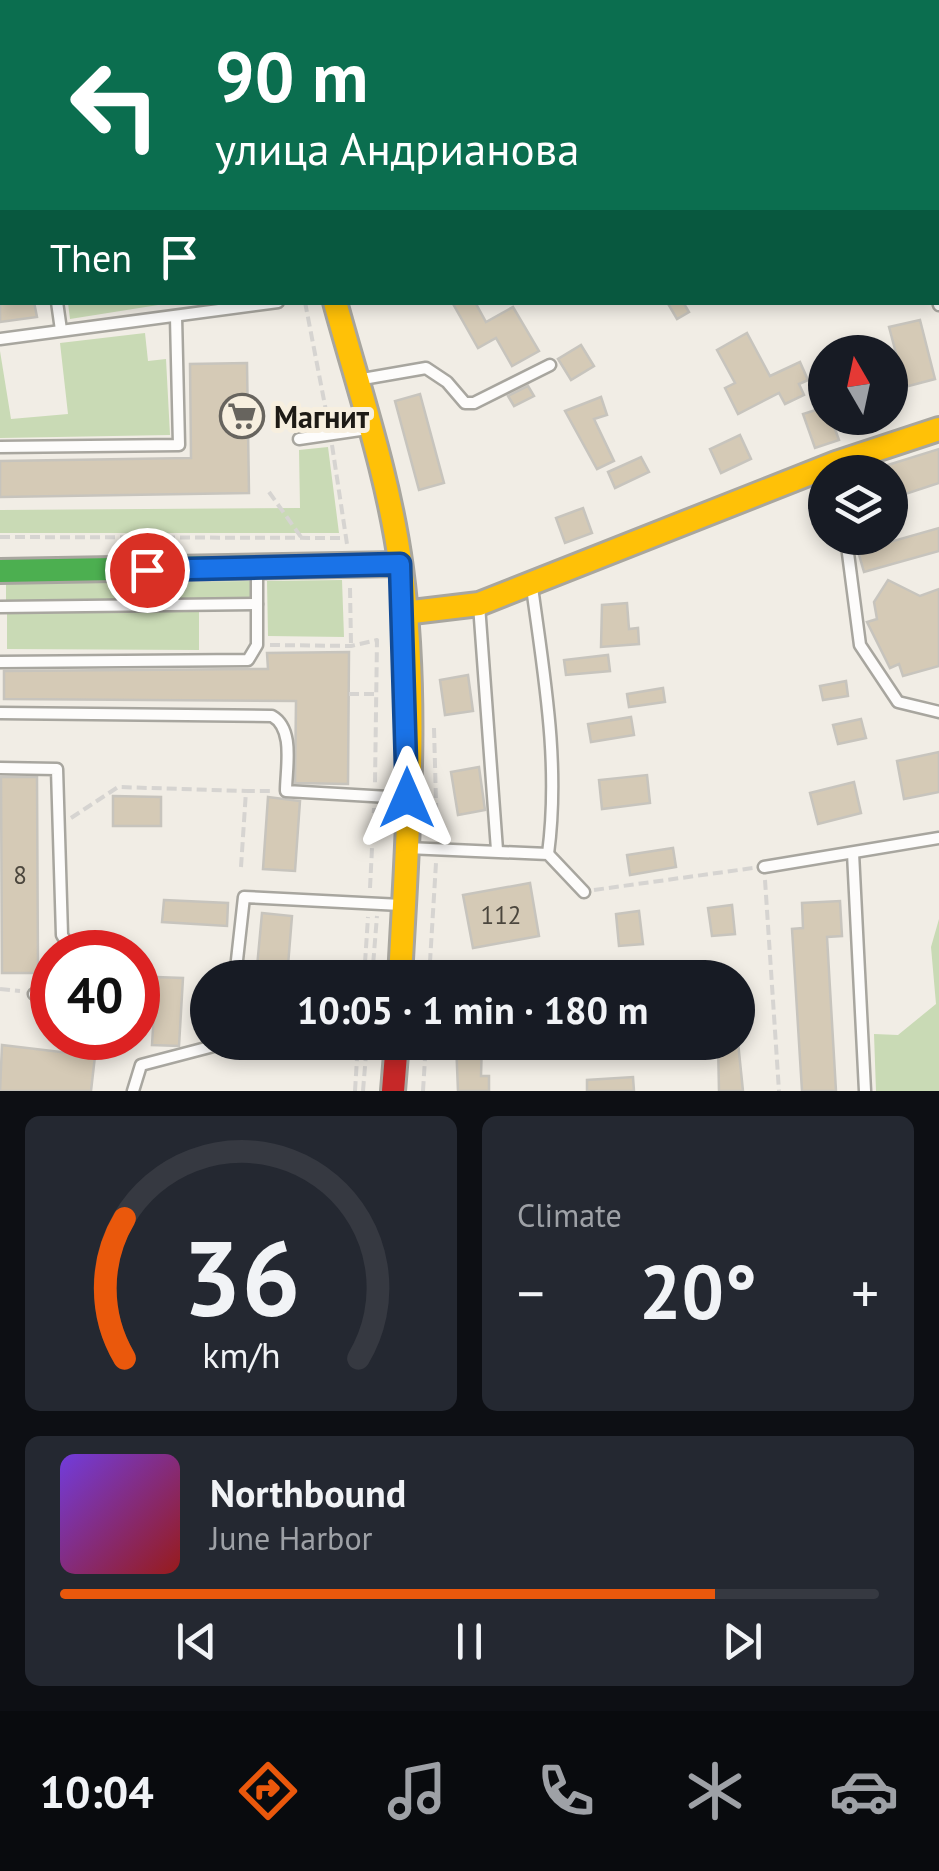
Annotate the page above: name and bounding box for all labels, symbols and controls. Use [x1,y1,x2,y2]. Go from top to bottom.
text: 90 m [215,31,368,121]
icon: left [50,40,180,170]
text: улица Андрианова [215,119,580,177]
icon: arrive [152,230,207,285]
text: Then [50,233,132,282]
north arrow [808,335,908,435]
map controls [808,335,908,555]
supermarket icon: Магнит [219,393,265,439]
place label: Магнит [274,397,370,436]
button: layers [808,455,908,555]
pin [105,528,190,613]
icon: arrive [120,543,175,598]
position arrow [355,746,459,850]
house number: 8 [13,859,27,891]
house number: 112 [481,899,521,931]
speed limit sign: 40 [30,930,160,1060]
text: 10:05 · 1 min · 180 m [297,985,648,1034]
text: Climate [517,1194,622,1236]
text: 36 [182,1210,300,1345]
text: 20° [639,1243,757,1340]
text: − [517,1257,545,1328]
text: + [851,1257,879,1328]
text: km/h [202,1332,280,1378]
text: Northbound [210,1468,406,1517]
text: June Harbor [210,1517,372,1559]
icon: previous [169,1614,224,1669]
icon: pause [442,1614,497,1669]
icon: next [715,1614,770,1669]
icon: directions [233,1756,303,1826]
icon: music [382,1756,452,1826]
icon: phone [531,1756,601,1826]
icon: climate [680,1756,750,1826]
icon: car [829,1756,899,1826]
text: 10:04 [40,1762,154,1820]

